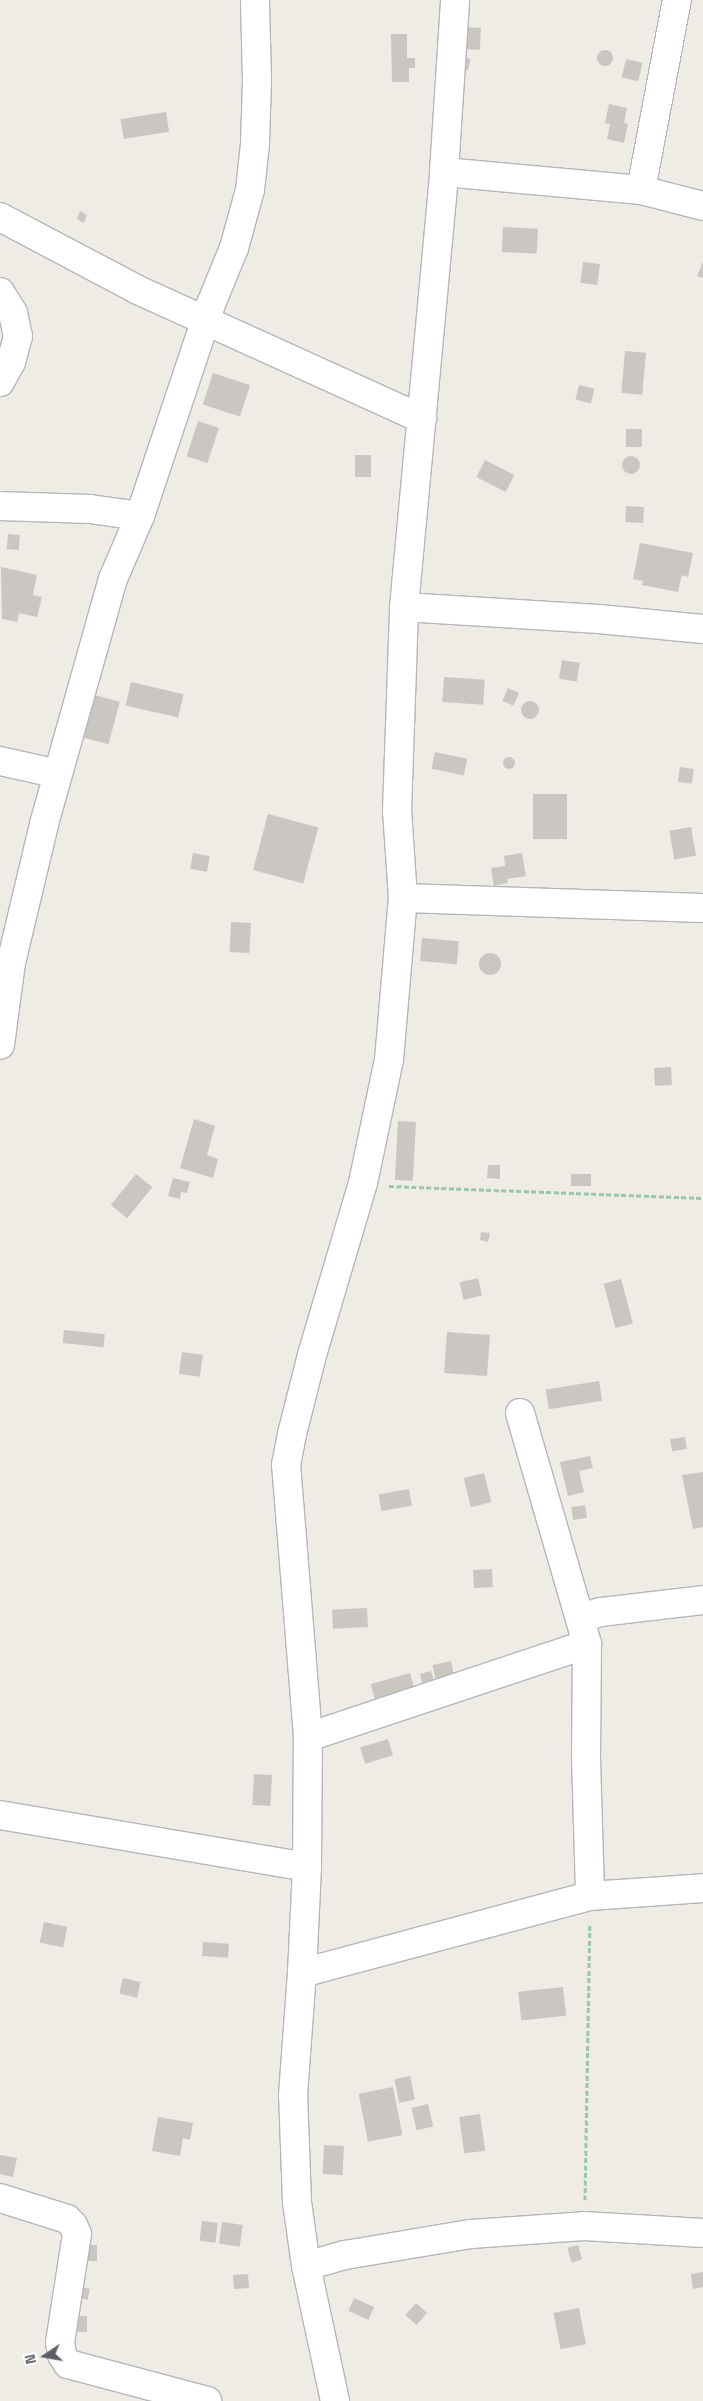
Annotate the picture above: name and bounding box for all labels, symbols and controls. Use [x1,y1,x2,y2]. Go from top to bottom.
north arrow [20,2331,70,2381]
text: N [21,2353,40,2366]

